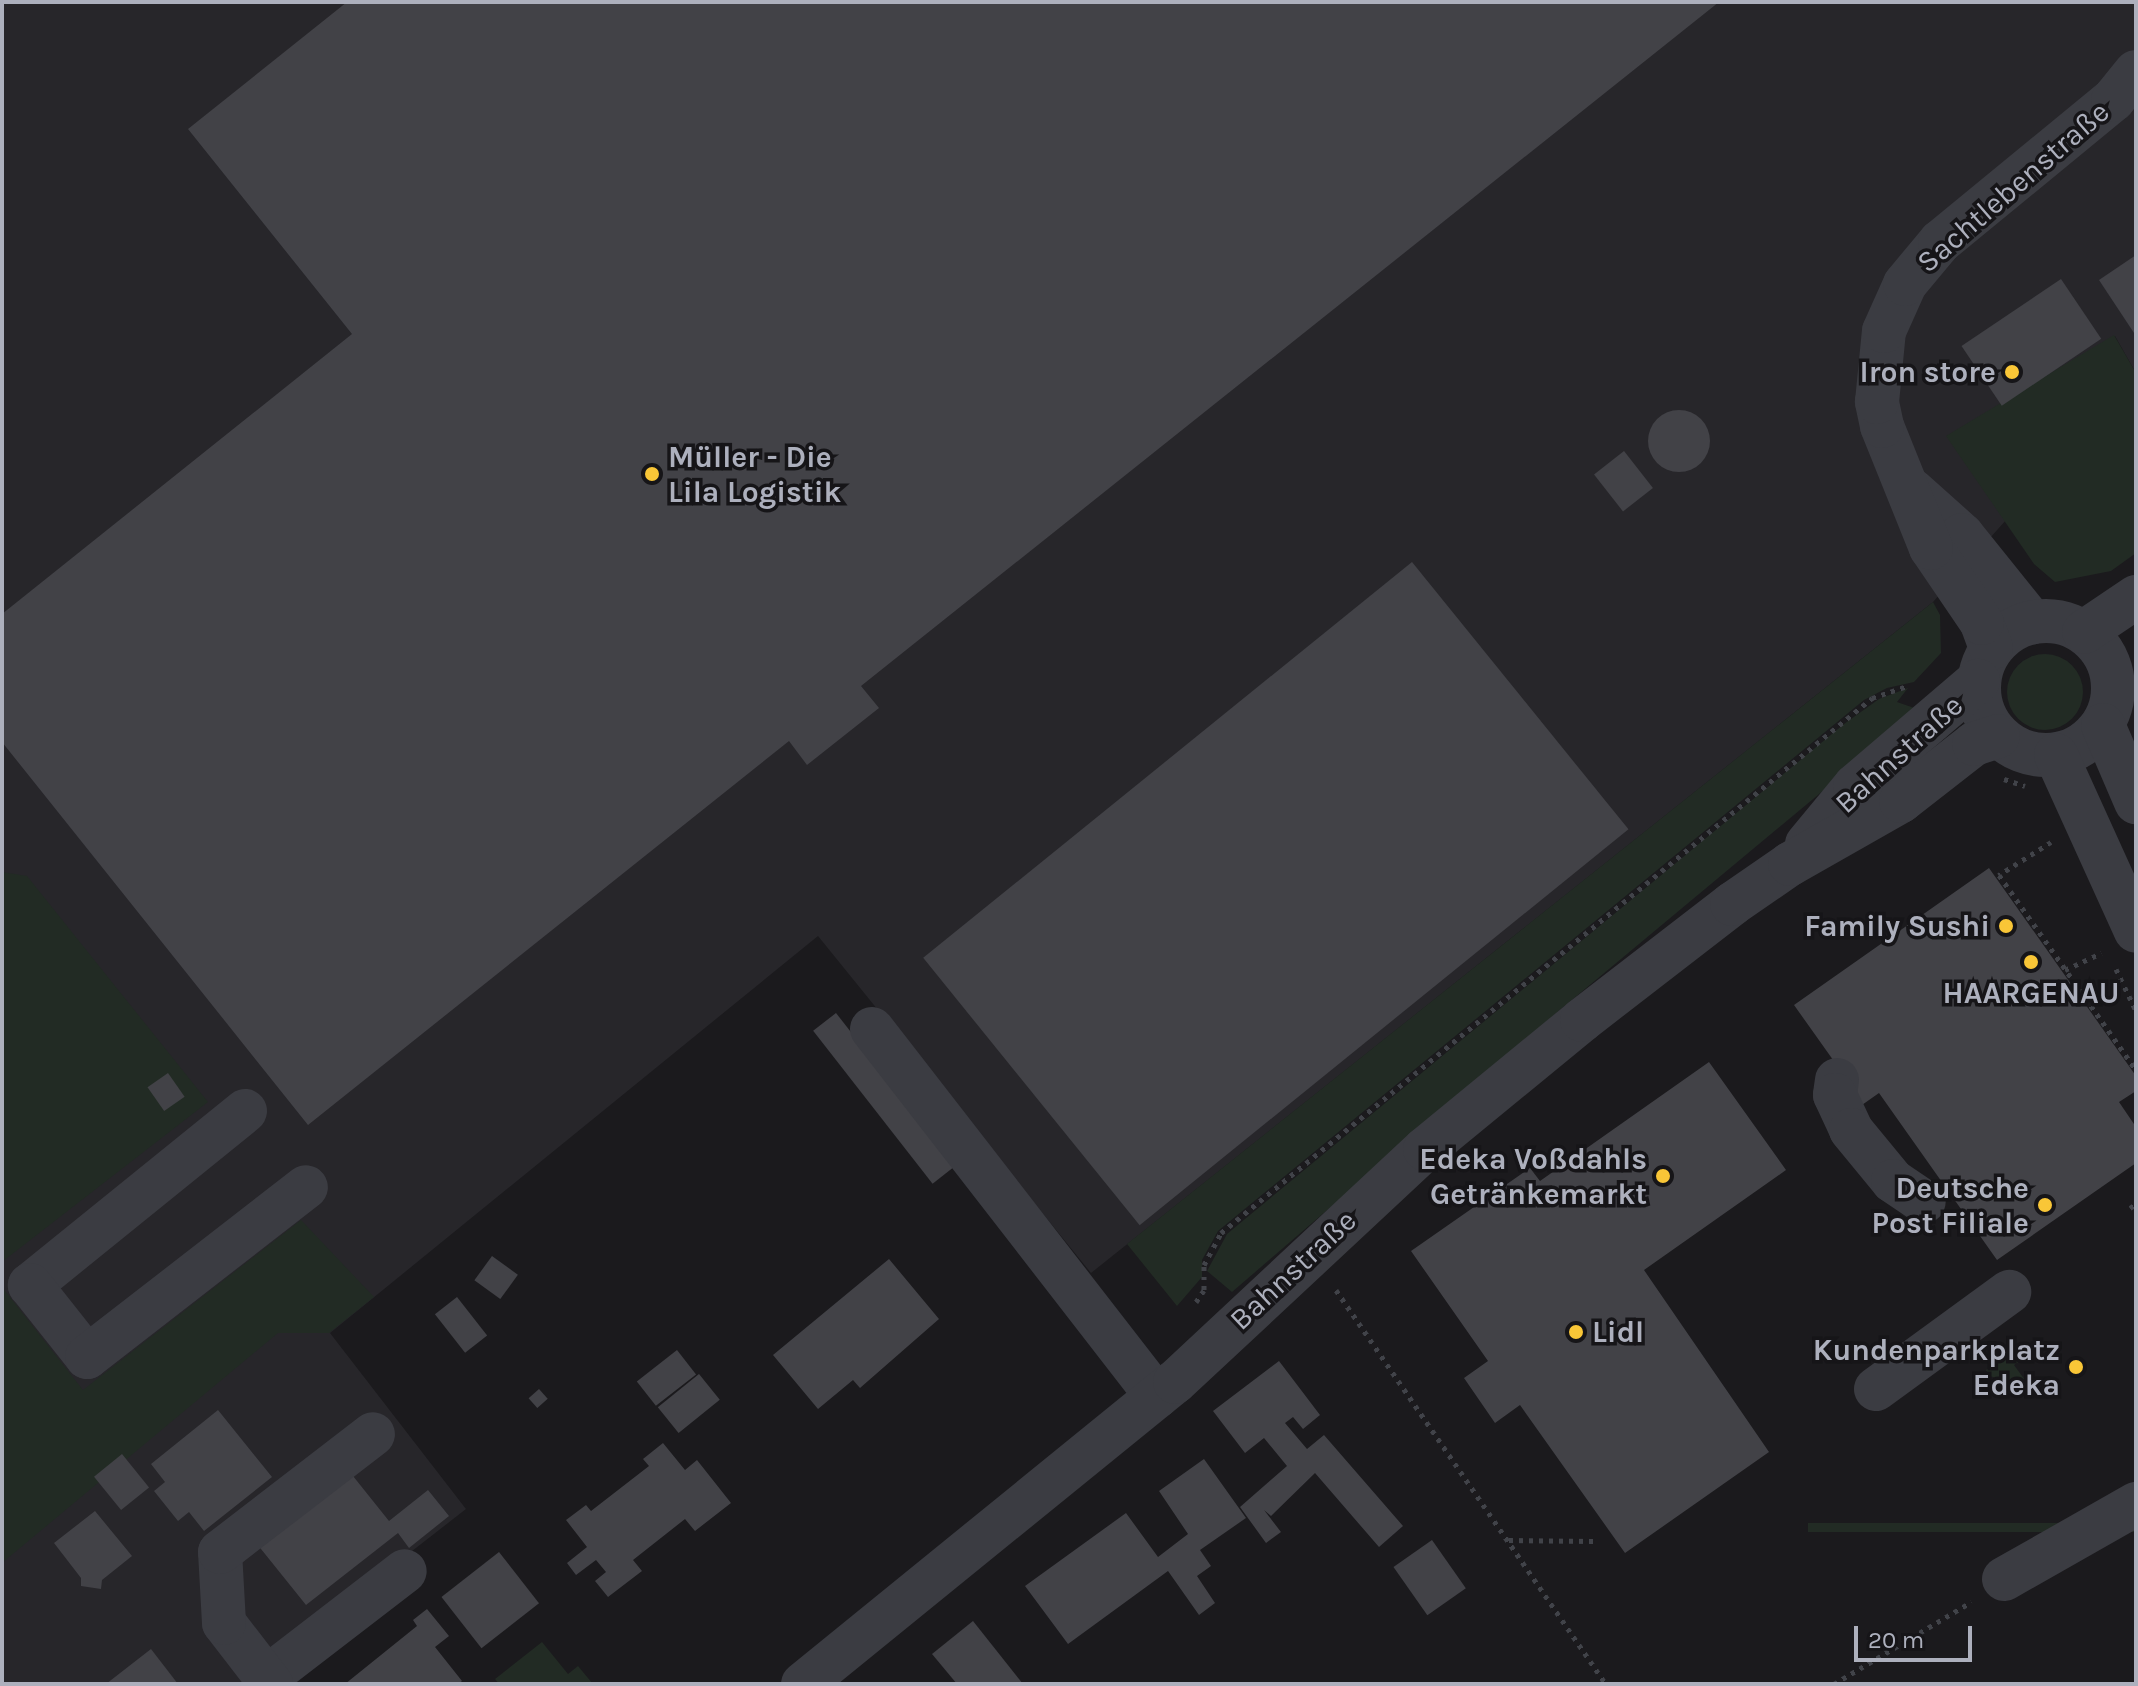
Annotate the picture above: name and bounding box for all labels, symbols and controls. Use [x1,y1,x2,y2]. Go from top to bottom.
street label: Sachtlebenstraße [1910,94,2116,280]
place label: Iron store [1860,354,1996,390]
marker: Iron store [2003,363,2021,381]
place label: Müller - Die Lila Logistik [668,439,841,510]
marker: Müller - Die Lila Logistik [643,465,661,483]
street label: Bahnstraße [1828,687,1970,821]
place label: Family Sushi [1804,908,1990,944]
marker: Family Sushi [1997,917,2015,935]
marker: HAARGENAU [2022,953,2040,971]
place label: HAARGENAU [1943,975,2119,1011]
place label: Edeka Voßdahls Getränkemarkt [1419,1141,1647,1212]
marker: Edeka Voßdahls Getränkemarkt [1654,1167,1672,1185]
place label: Deutsche Post Filiale [1872,1170,2029,1240]
marker: Deutsche Post Filiale [2036,1196,2054,1214]
street label: Bahnstraße [1222,1202,1364,1338]
place label: Lidl [1592,1314,1644,1350]
marker: Lidl [1567,1323,1585,1341]
place label: Kundenparkplatz Edeka [1813,1332,2060,1402]
marker: Kundenparkplatz Edeka [2067,1358,2085,1376]
scale bar [1858,1610,1976,1660]
text: 20 m [1868,1626,1924,1654]

